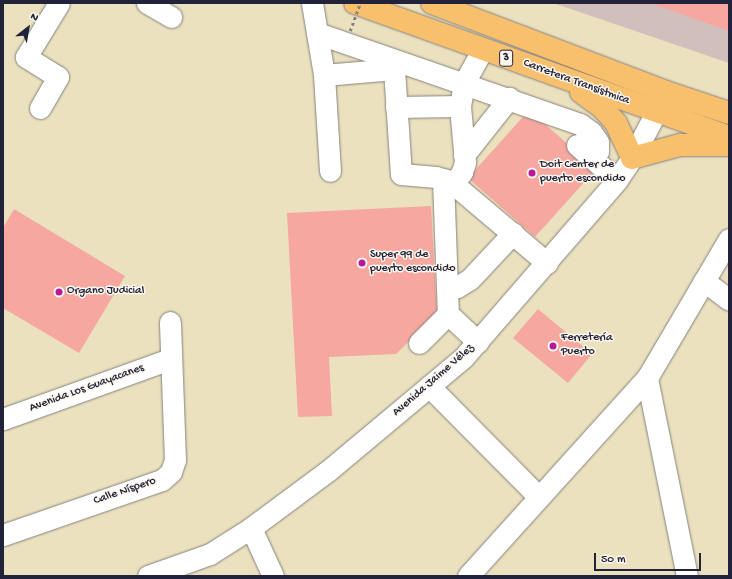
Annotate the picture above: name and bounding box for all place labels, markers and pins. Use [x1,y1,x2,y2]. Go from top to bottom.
place label: Doit Center de puerto escondido [540,159,625,187]
marker: Doit Center de puerto escondido [527,168,537,178]
place label: Super 99 de puerto escondido [370,249,455,277]
marker: Super 99 de puerto escondido [357,258,367,268]
place label: Organo Judicial [67,285,144,299]
marker: Organo Judicial [54,287,64,297]
place label: Ferretería Puerto [561,332,613,360]
marker: Ferretería Puerto [548,341,558,351]

